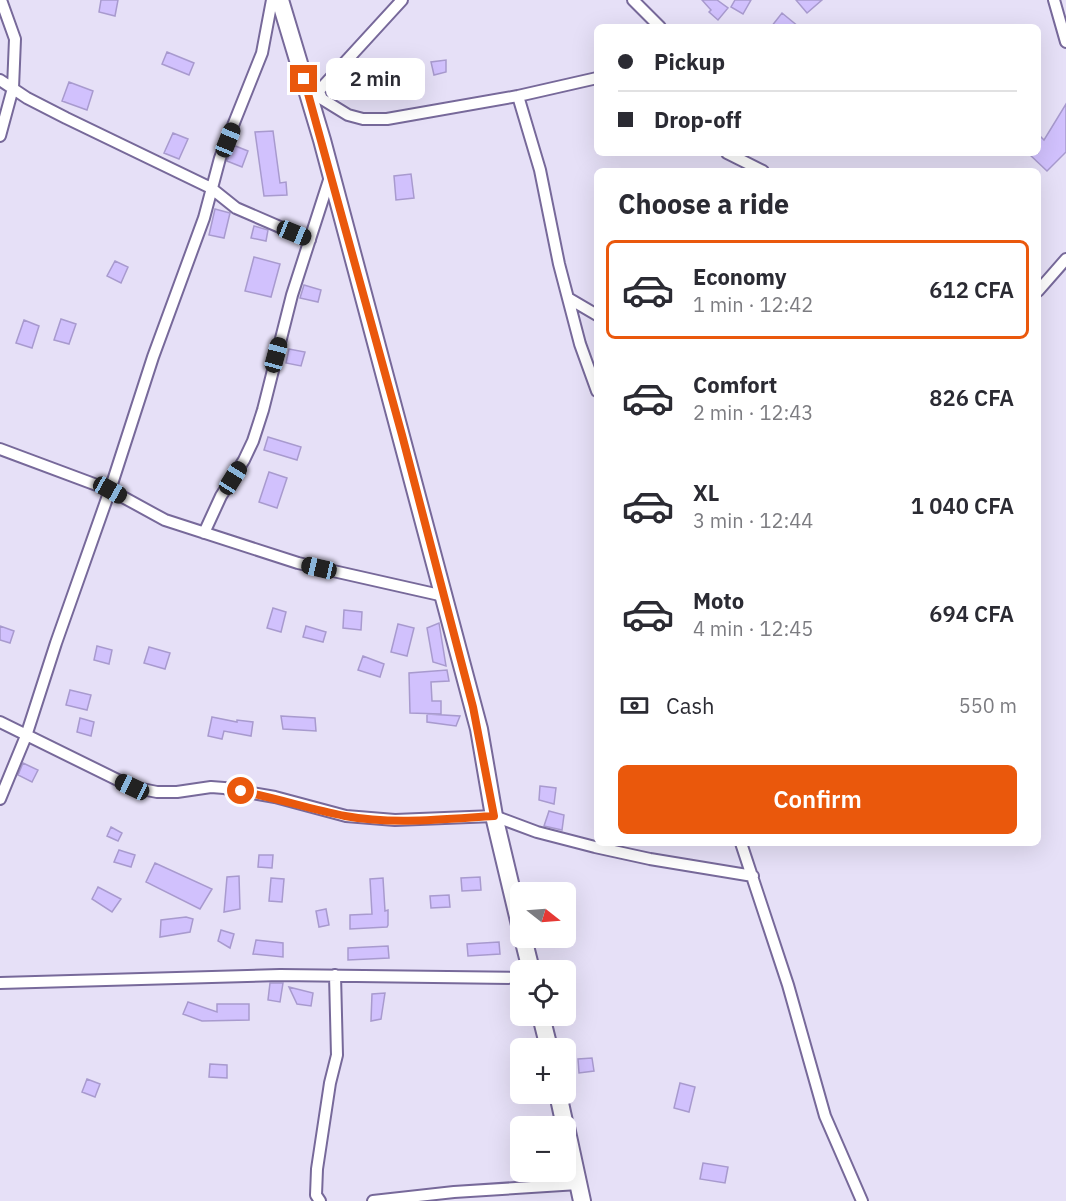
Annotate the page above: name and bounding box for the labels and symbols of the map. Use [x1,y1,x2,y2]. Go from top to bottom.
callout: 2 min [325,58,424,100]
route end [290,65,317,92]
car [213,120,243,160]
car [274,218,314,248]
car [263,335,289,375]
car [216,458,250,498]
car [90,473,130,507]
car [299,555,339,581]
car [112,771,152,803]
route start [227,777,254,804]
north arrow [510,882,576,948]

